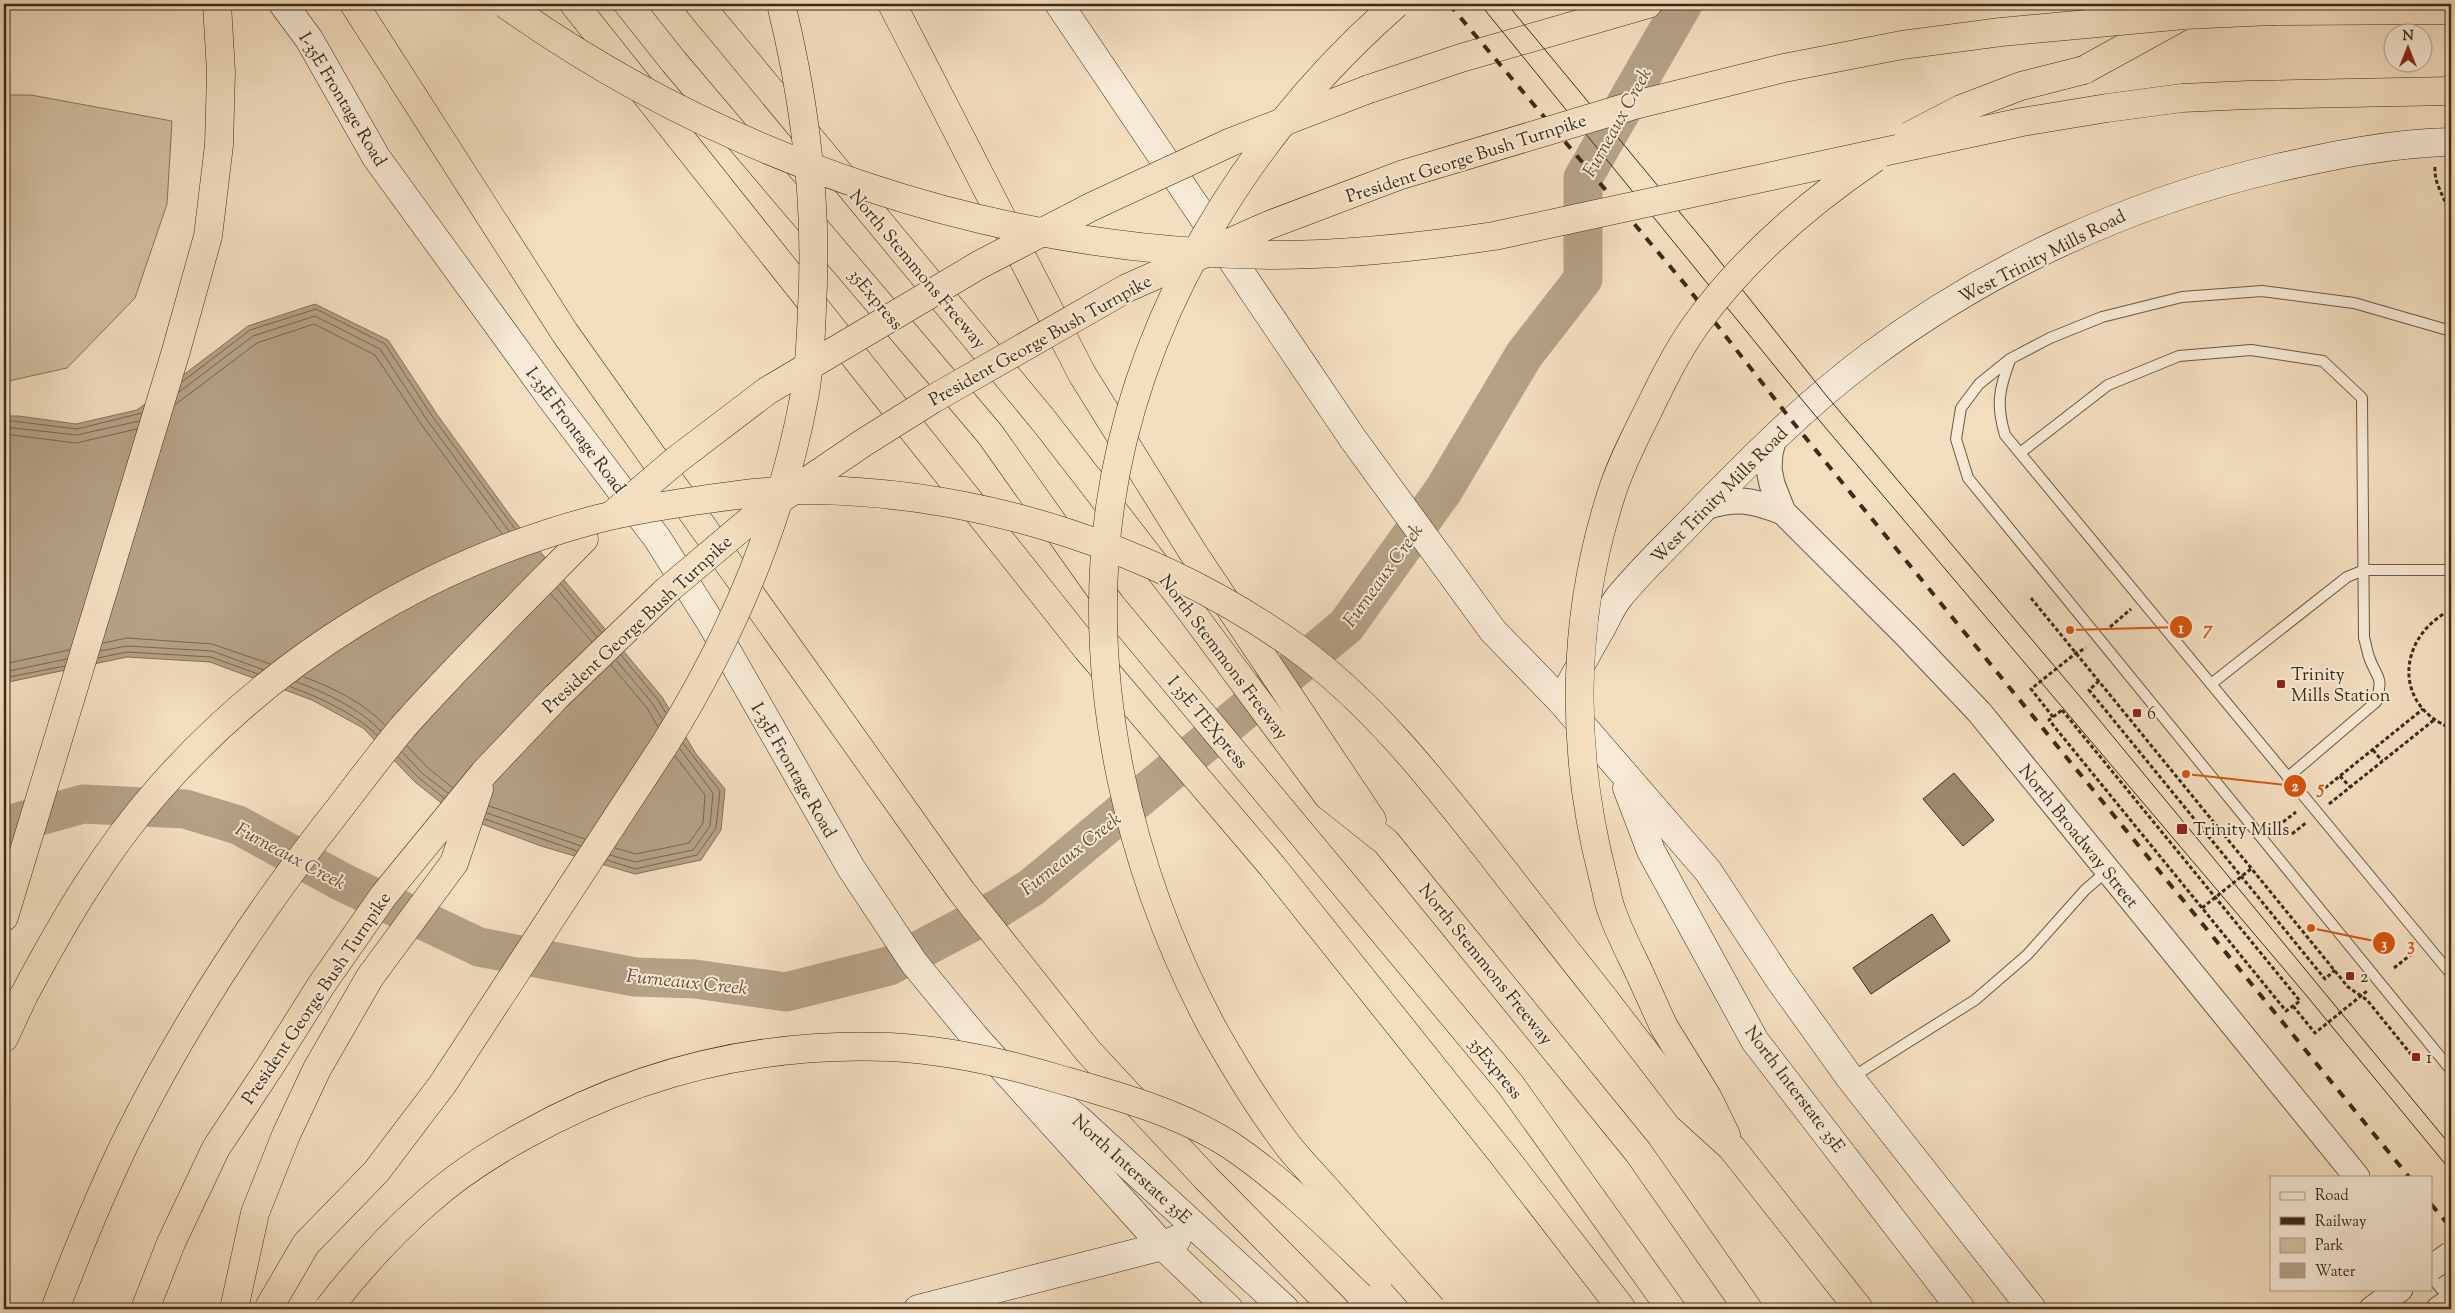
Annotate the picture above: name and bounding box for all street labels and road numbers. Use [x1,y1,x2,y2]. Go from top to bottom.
street label: I-35E Frontage Road [291,28,392,172]
street label: President George Bush Turnpike [1343,109,1590,211]
street label: North Stemmons Freeway [842,185,991,356]
street label: West Trinity Mills Road [1955,204,2131,311]
street label: 35Express [841,264,908,337]
street label: President George Bush Turnpike [925,269,1157,414]
street label: I-35E Frontage Road [518,362,631,500]
street label: West Trinity Mills Road [1646,422,1795,571]
street label: President George Bush Turnpike [538,530,739,721]
street label: North Stemmons Freeway [1152,570,1293,746]
street label: I 35E TEXpress [1160,671,1253,775]
street label: I-35E Frontage Road [743,698,842,844]
street label: North Broadway Street [2011,760,2144,915]
street label: North Stemmons Freeway [1411,879,1558,1052]
street label: President George Bush Turnpike [237,888,399,1111]
street label: North Interstate 35E [1737,1021,1850,1159]
street label: 35Express [1461,1033,1528,1106]
street label: North Interstate 35E [1065,1110,1196,1231]

